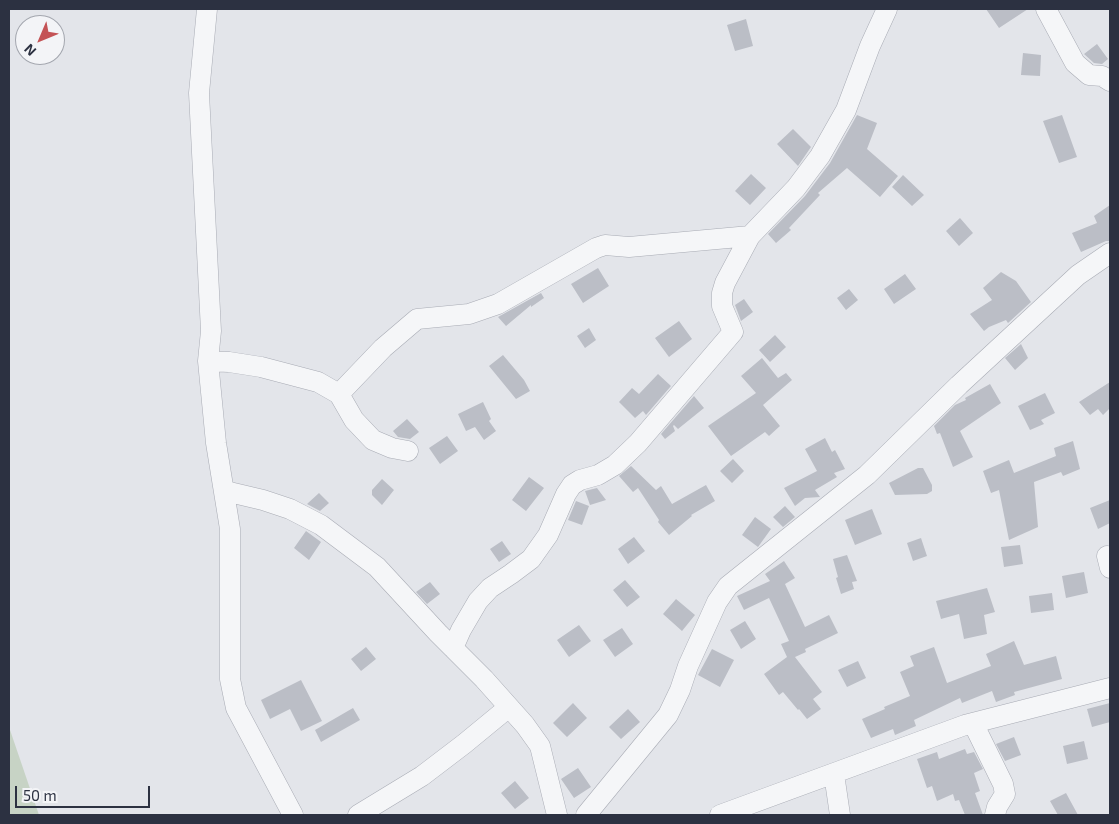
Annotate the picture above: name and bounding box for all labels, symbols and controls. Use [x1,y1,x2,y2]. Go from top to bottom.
north arrow [15,15,65,65]
text: N [20,41,39,60]
scale bar [18,776,152,808]
text: 50 m [23,786,57,804]

